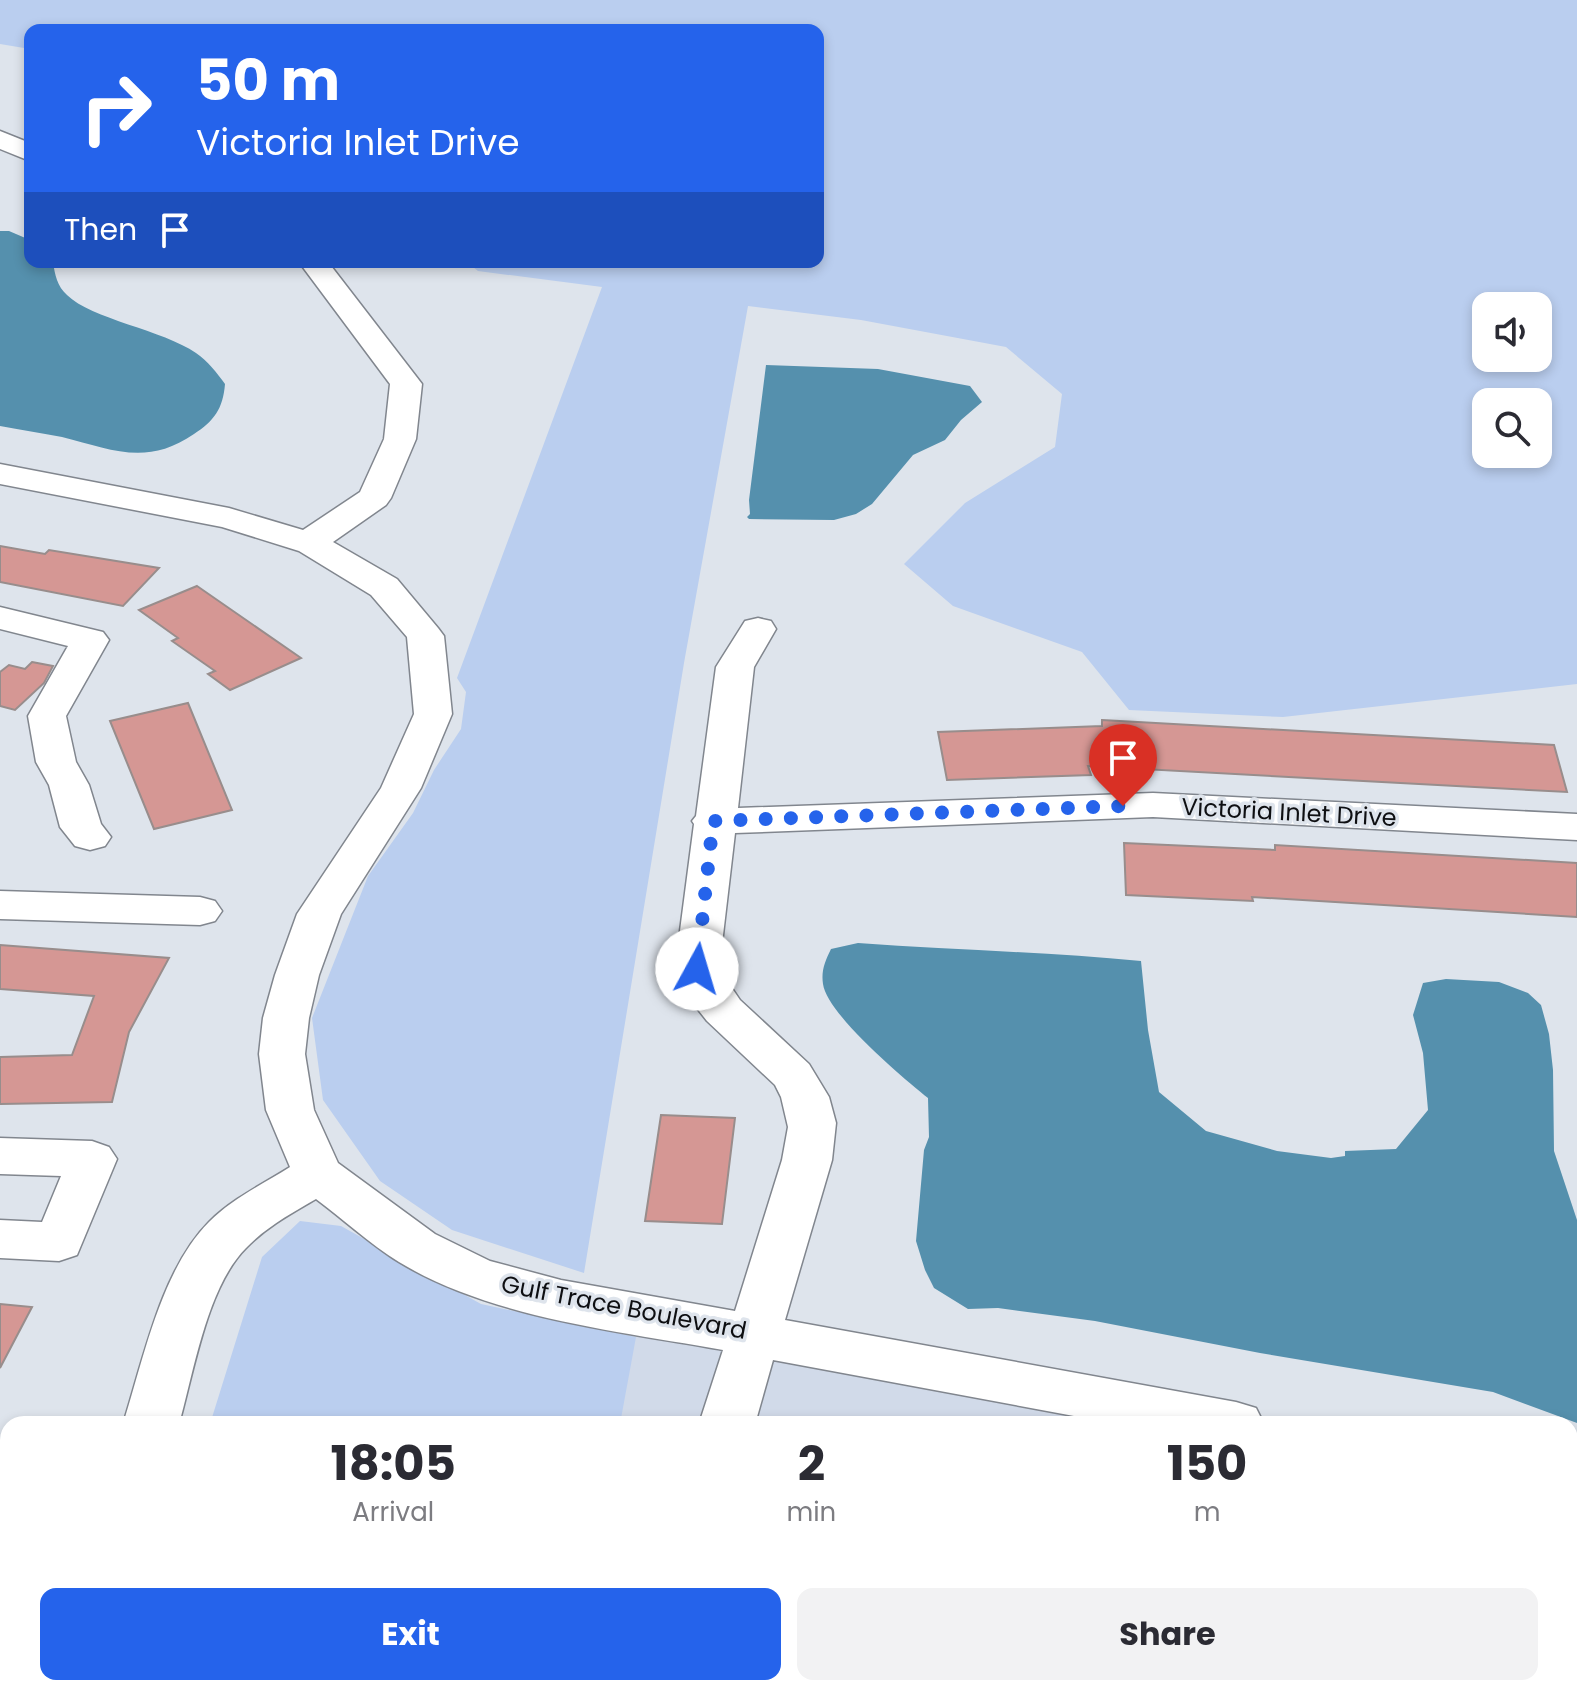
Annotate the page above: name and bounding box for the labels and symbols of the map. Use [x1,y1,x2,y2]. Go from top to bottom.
pin [1089,724,1157,806]
street label: Victoria Inlet Drive [1180,790,1398,834]
position arrow [655,927,739,1011]
street label: Gulf Trace Boulevard [498,1267,750,1347]

